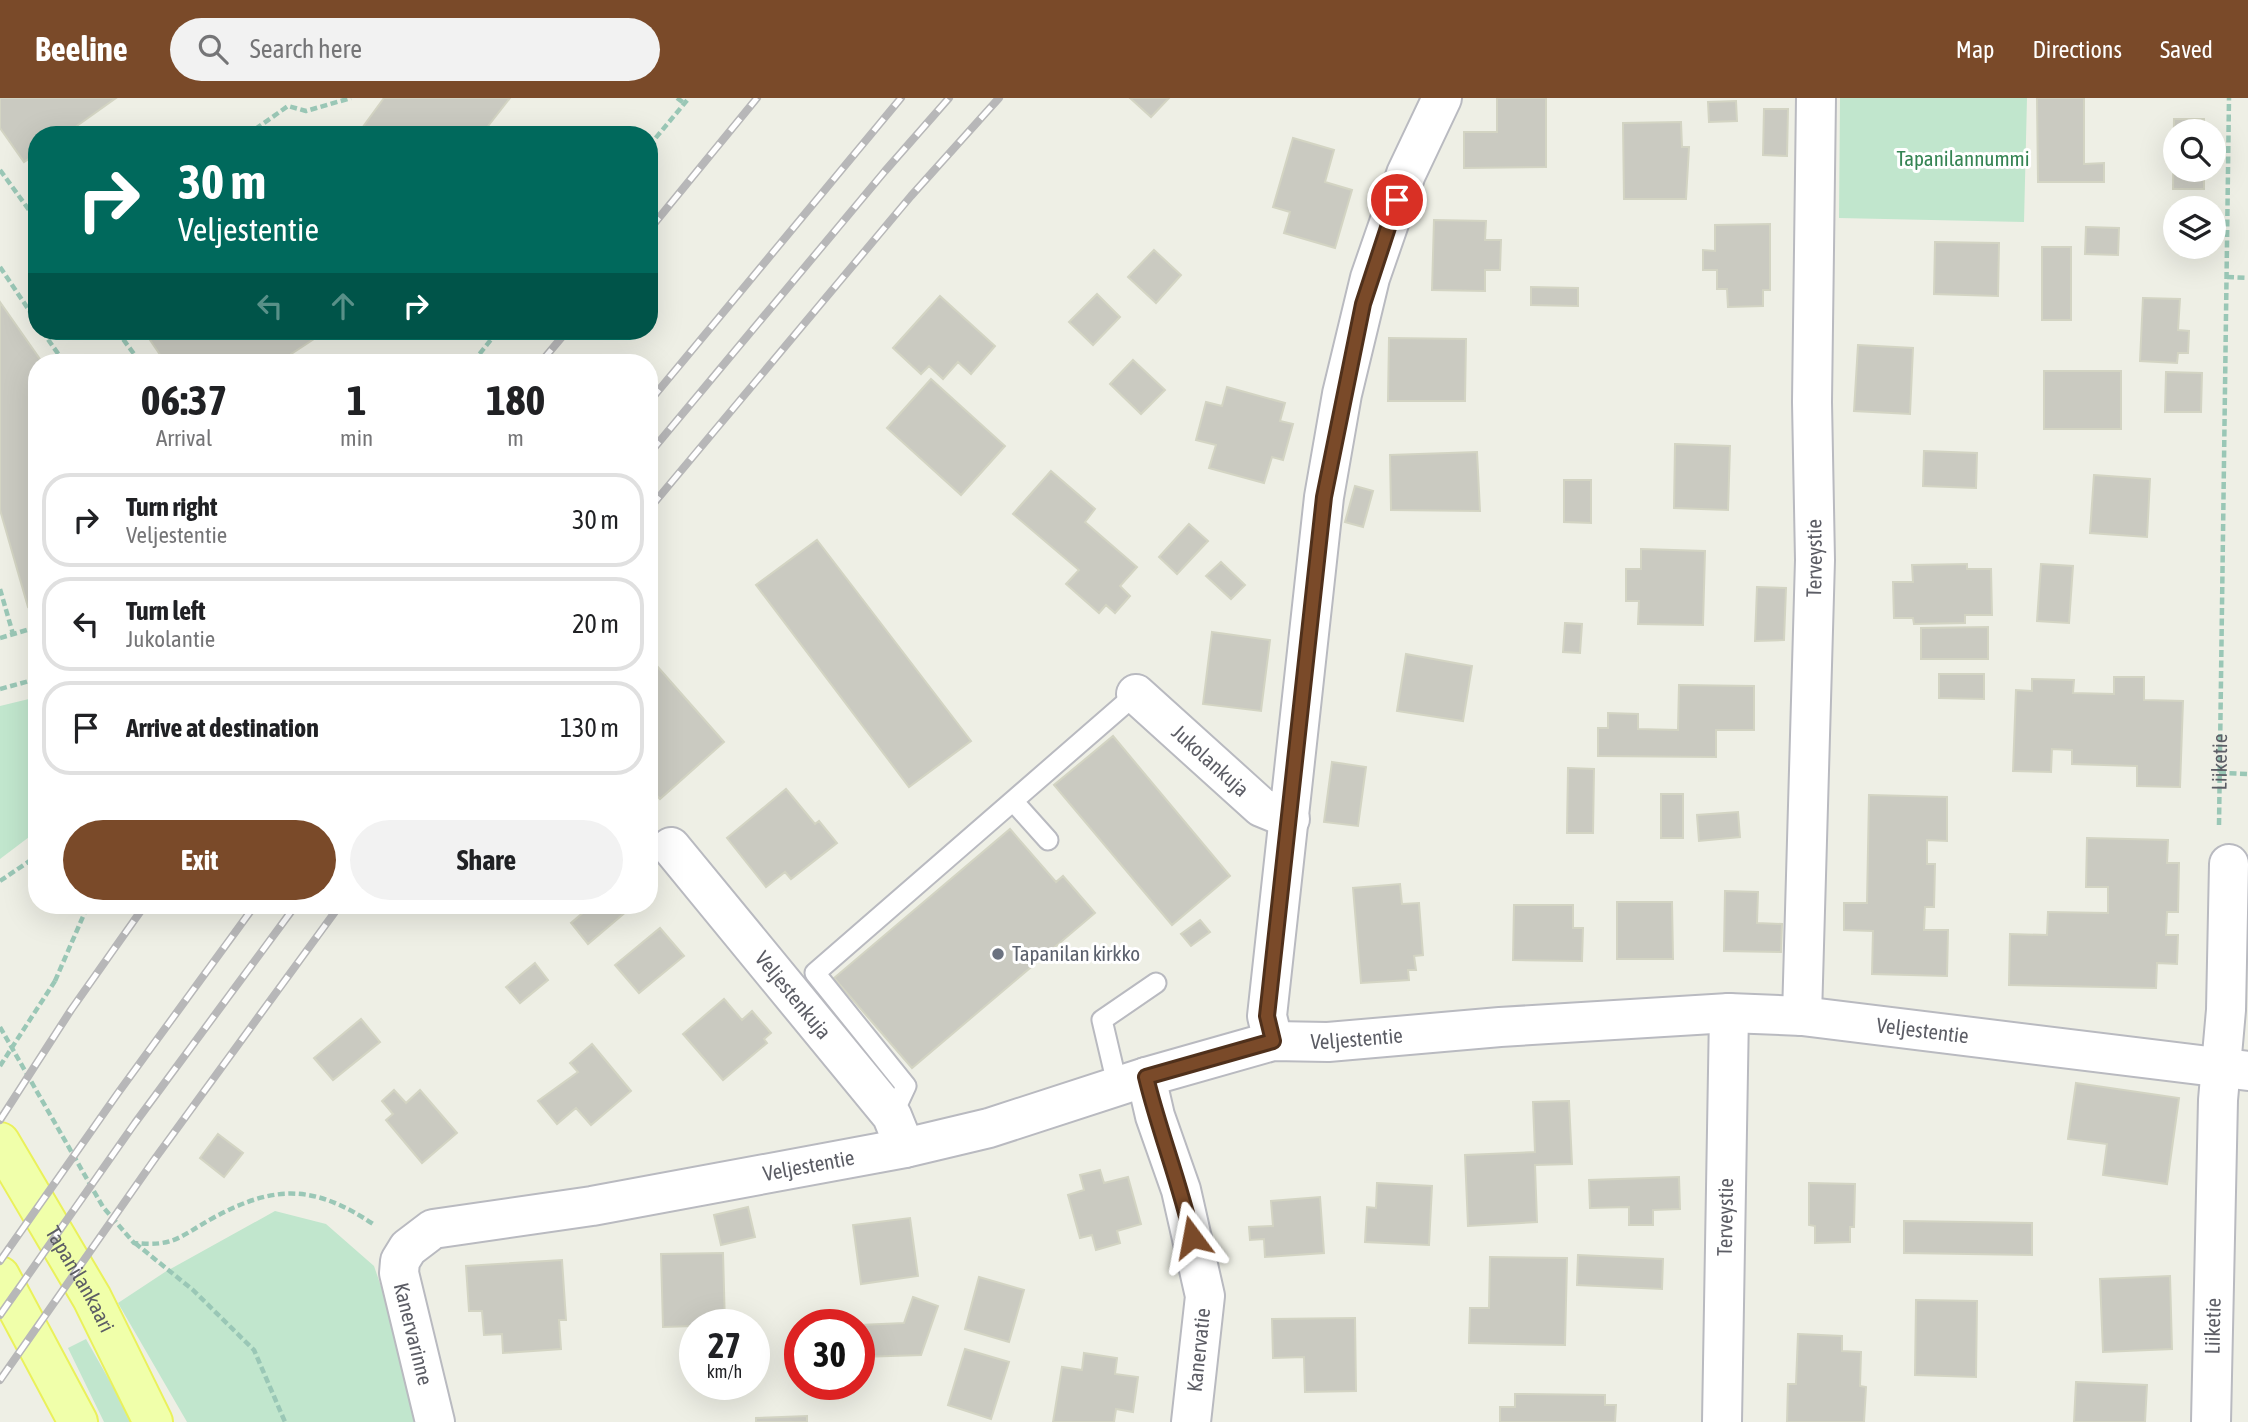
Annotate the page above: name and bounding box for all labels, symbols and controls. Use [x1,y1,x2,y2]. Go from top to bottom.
search box [170,18,660,81]
text: Beeline [35,30,128,68]
icon: search [194,30,232,68]
text: Search here [250,34,362,64]
text: Map [1956,36,1994,63]
text: Directions [2032,36,2122,63]
text: Saved [2160,36,2213,63]
map controls [2163,119,2226,259]
button: search [2163,119,2226,182]
park label: Tapanilannummi [1896,146,2030,170]
text: 30 m [178,153,266,209]
icon: right [63,154,154,245]
pin [1367,170,1427,230]
icon: arrive [1378,181,1416,219]
button: layers [2163,196,2226,259]
text: Veljestentie [178,211,319,248]
icon: left [251,287,289,325]
icon: ahead [324,287,362,325]
icon: right [397,287,435,325]
text: 06:37 [141,376,227,424]
text: 1 [347,376,366,424]
text: 180 [486,376,545,424]
text: Arrival [156,425,212,451]
text: min [340,425,373,451]
text: m [507,425,524,451]
text: Turn right [126,492,217,522]
icon: right [67,501,105,539]
text: 30 m [572,505,619,535]
street label: Terveystie [1801,519,1826,597]
text: Veljestentie [126,522,227,548]
text: Turn left [126,596,206,626]
icon: left [67,605,105,643]
text: 20 m [572,609,619,639]
text: Jukolantie [126,626,215,652]
icon: arrive [67,709,105,747]
text: Arrive at destination [126,713,319,743]
text: 130 m [560,713,619,743]
street label: Jukolankuja [1168,720,1254,801]
street label: Liiketie [2206,734,2231,790]
button: Exit [63,820,336,900]
button: Share [350,820,623,900]
place label: Tapanilan kirkko [1012,941,1140,965]
street label: Veljestenkuja [751,946,837,1043]
marker: Tapanilan kirkko [990,946,1006,962]
street label: Veljestentie [1875,1012,1970,1047]
street label: Veljestentie [1310,1023,1404,1053]
street label: Veljestentie [761,1145,856,1185]
street label: Terveystie [1712,1178,1737,1256]
position arrow [1155,1200,1229,1274]
street label: Tapanilankaari [41,1222,120,1336]
street label: Kanervarinne [390,1280,438,1387]
street label: Liiketie [2199,1297,2225,1355]
street label: Kanervatie [1182,1307,1214,1393]
speed limit sign: 30 [784,1309,875,1400]
text: 27 [708,1325,741,1365]
text: km/h [707,1361,742,1382]

